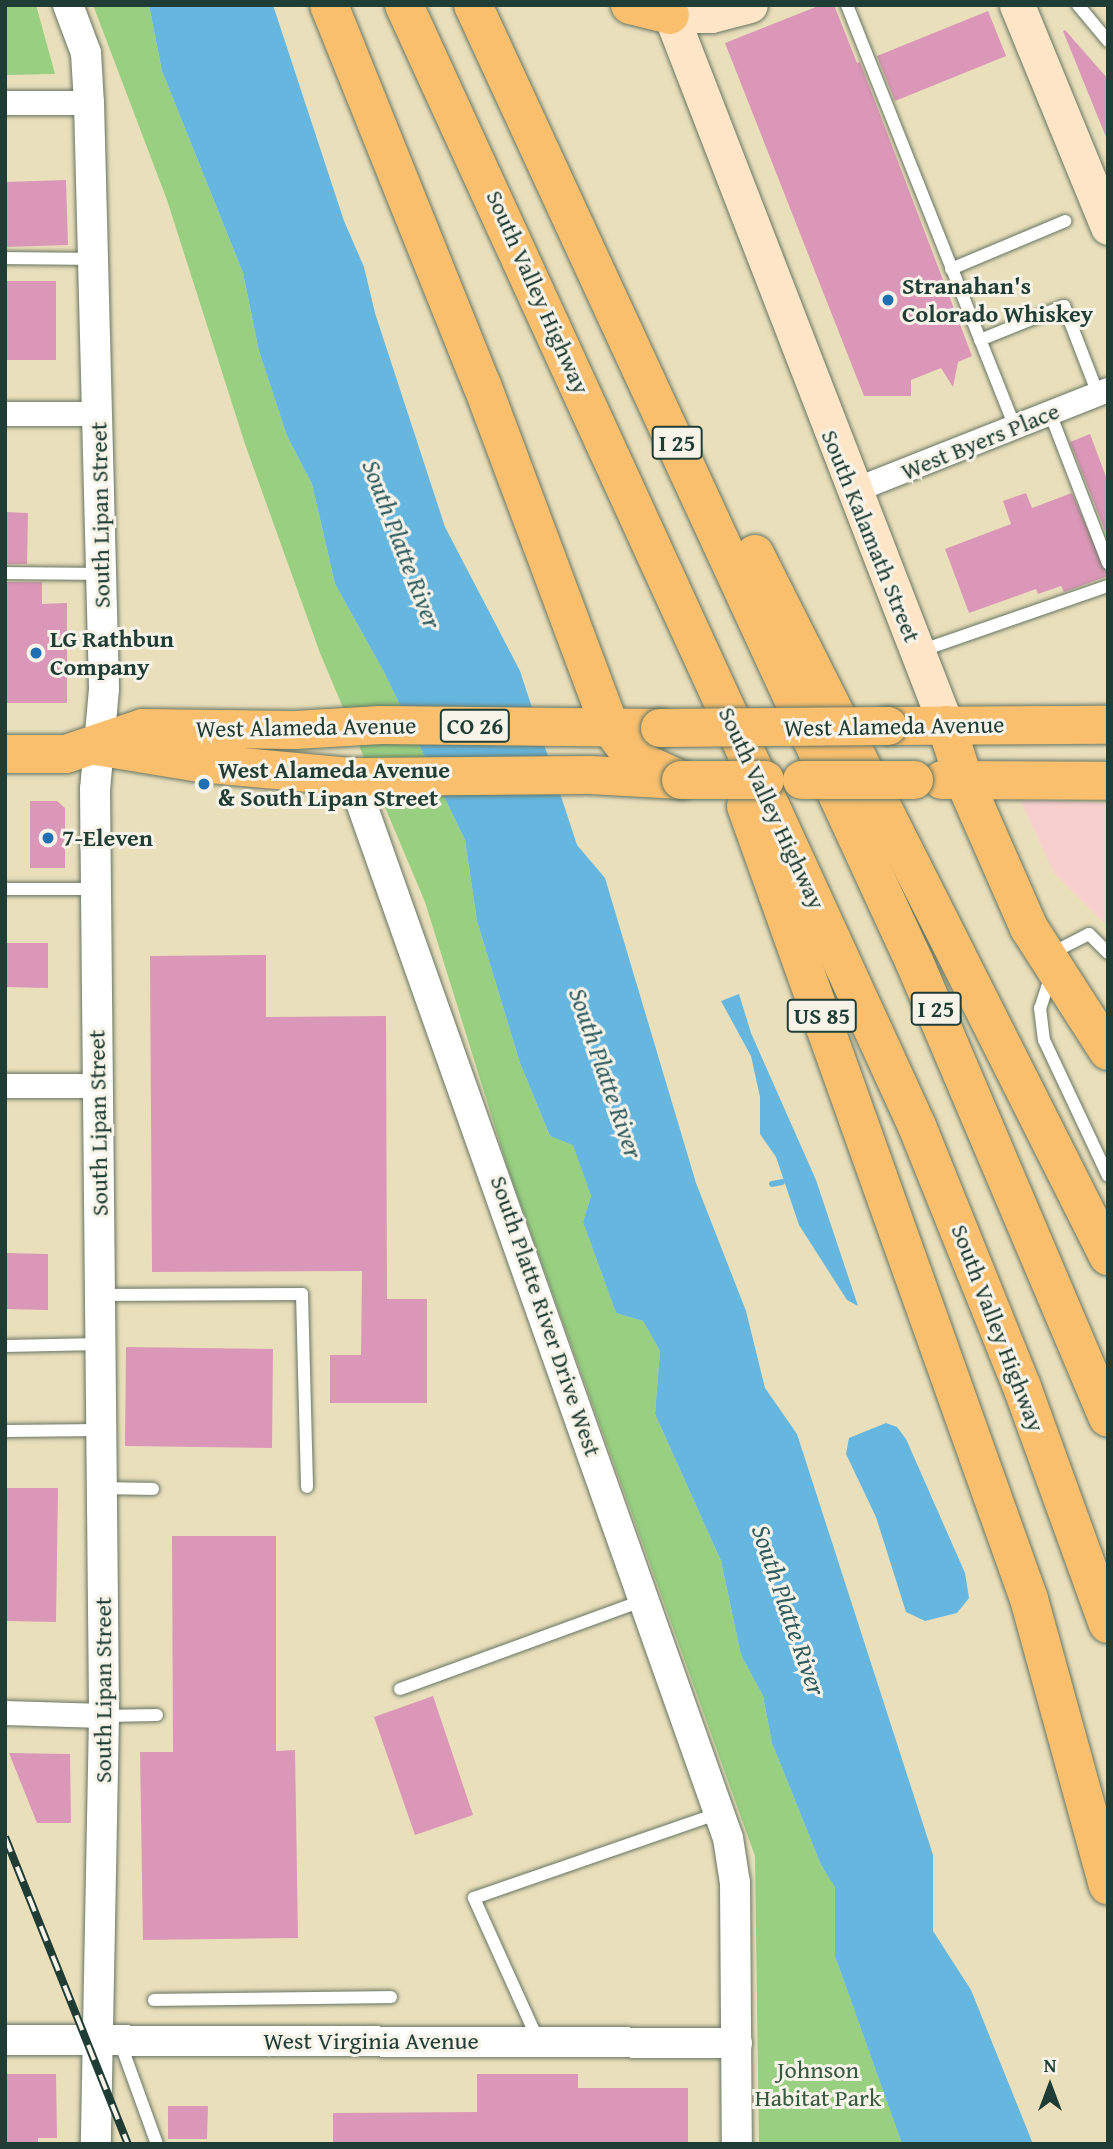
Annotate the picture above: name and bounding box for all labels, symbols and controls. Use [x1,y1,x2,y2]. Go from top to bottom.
street label: South Valley Highway [480,186,596,398]
place label: Stranahan's Colorado Whiskey [902,272,1093,328]
marker: Stranahan's Colorado Whiskey [880,292,896,308]
street label: West Byers Place [897,396,1063,486]
street label: South Lipan Street [84,422,116,608]
road number: I 25 [651,424,703,462]
street label: South Kalamath Street [815,426,927,646]
water label: South Platte River [355,455,449,633]
place label: LG Rathbun Company [50,625,174,681]
marker: LG Rathbun Company [28,645,44,661]
street label: South Valley Highway [712,702,832,914]
road number: CO 26 [438,706,512,746]
street label: West Alameda Avenue [783,710,1005,742]
street label: West Alameda Avenue [195,711,417,743]
place label: West Alameda Avenue & South Lipan Street [218,756,450,812]
marker: West Alameda Avenue & South Lipan Street [196,776,212,792]
place label: 7-Eleven [62,824,153,852]
marker: 7-Eleven [40,830,56,846]
water label: South Platte River [562,984,650,1162]
road number: I 25 [910,990,962,1028]
road number: US 85 [785,996,859,1036]
street label: South Lipan Street [82,1030,114,1216]
street label: South Platte River Drive West [484,1172,608,1460]
street label: South Valley Highway [945,1220,1051,1436]
water label: South Platte River [745,1521,833,1699]
street label: South Lipan Street [89,1597,117,1783]
street label: West Virginia Avenue [263,2027,479,2055]
north arrow [1015,2051,1085,2121]
text: N [1044,2051,1056,2079]
park label: Johnson Habitat Park [755,2056,881,2112]

